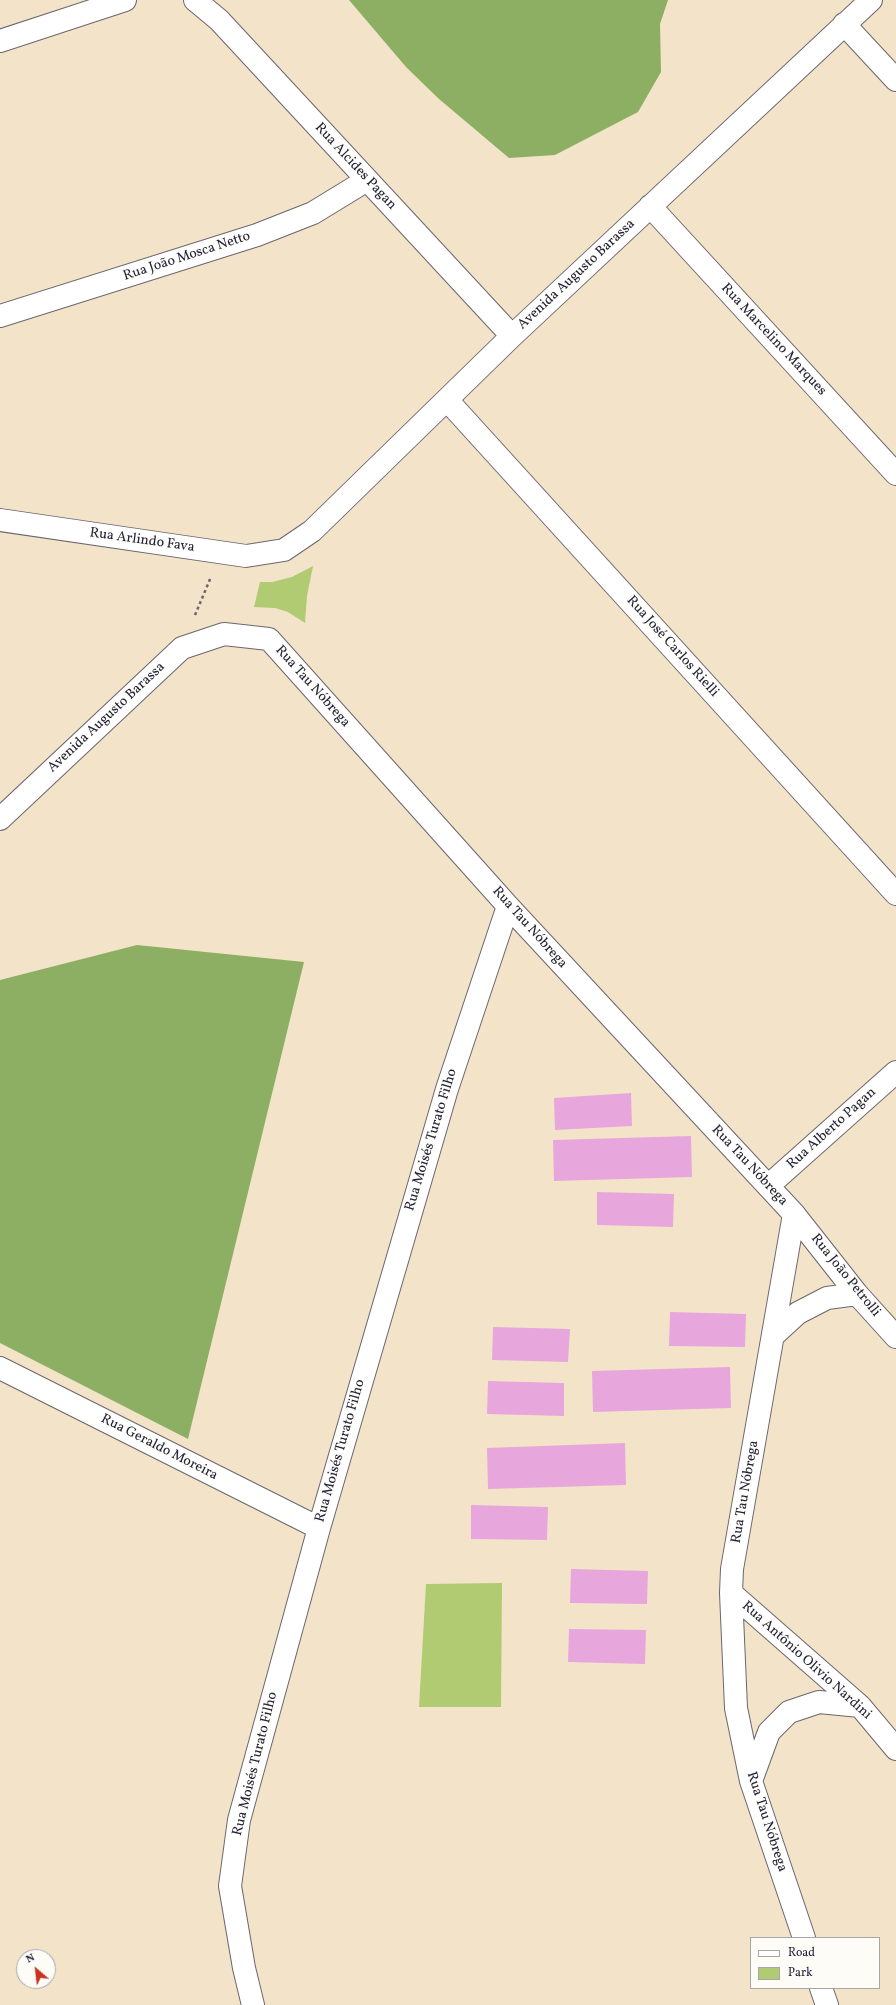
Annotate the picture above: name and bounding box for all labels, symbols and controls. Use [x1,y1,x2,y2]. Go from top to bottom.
street label: Rua Alcides Pagan [310,120,400,214]
street label: Avenida Augusto Barassa [515,216,639,334]
street label: Rua João Mosca Netto [121,228,253,286]
street label: Rua Marcelino Marques [717,280,829,400]
street label: Rua Arlindo Fava [88,525,196,557]
street label: Rua José Carlos Rielli [622,593,722,701]
street label: Rua Tau Nóbrega [271,643,353,731]
street label: Avenida Augusto Barassa [45,659,169,777]
street label: Rua Tau Nóbrega [488,884,570,972]
street label: Rua Moisés Turato Filho [402,1067,462,1213]
street label: Rua Alberto Pagan [784,1085,880,1173]
street label: Rua Tau Nóbrega [707,1122,791,1210]
street label: Rua João Petrolli [806,1231,884,1321]
street label: Rua Moisés Turato Filho [313,1378,369,1524]
street label: Rua Geraldo Moreira [98,1411,220,1485]
street label: Rua Tau Nóbrega [729,1439,763,1545]
street label: Rua Antônio Olivio Nardini [738,1598,874,1724]
street label: Rua Moisés Turato Filho [230,1690,282,1838]
street label: Rua Tau Nóbrega [742,1770,790,1874]
legend [750,1937,880,1989]
text: Road [788,1945,815,1961]
north arrow [16,1949,56,1989]
text: N [24,1950,38,1967]
text: Park [788,1965,813,1981]

